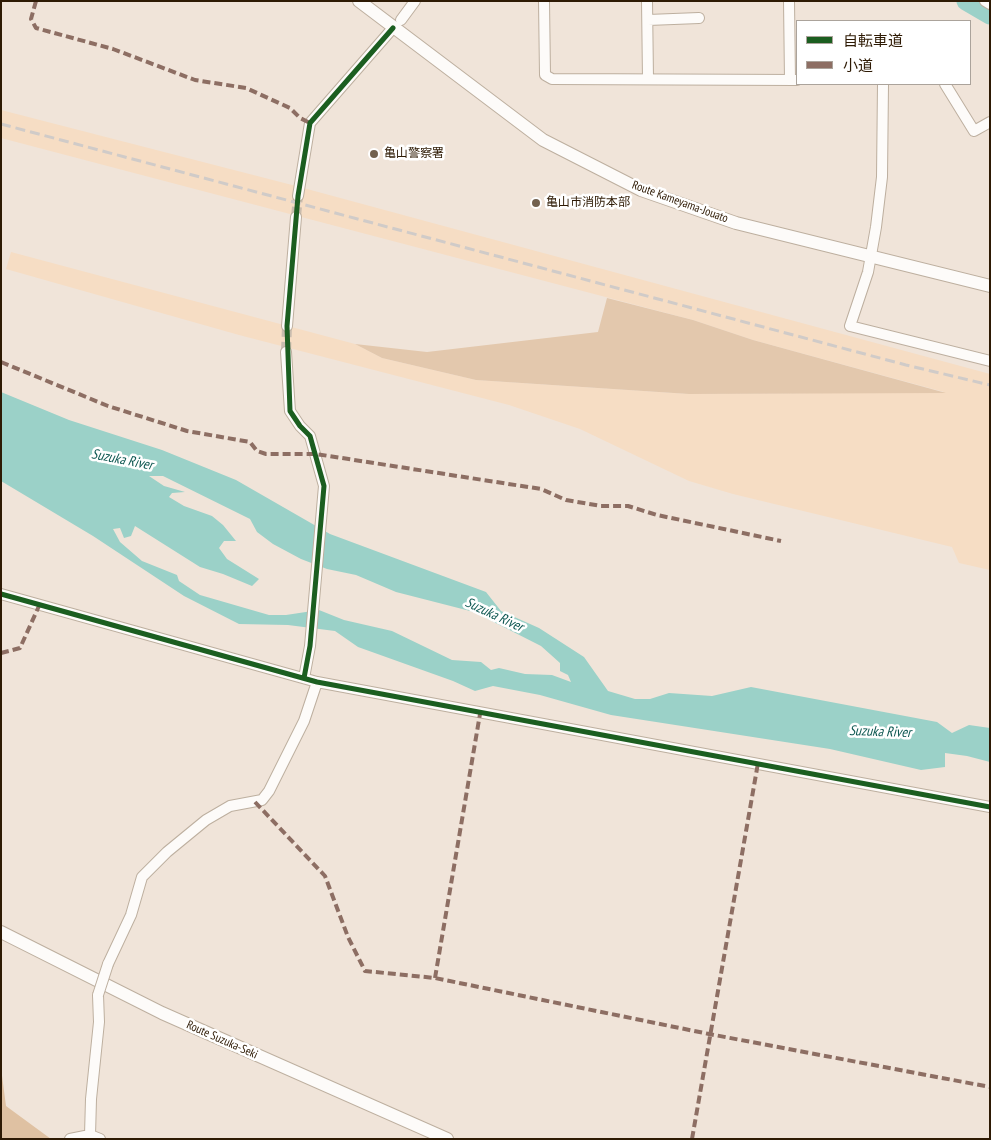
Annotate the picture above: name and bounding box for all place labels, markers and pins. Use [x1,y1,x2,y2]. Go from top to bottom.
place label: 亀山警察署 [384,147,444,161]
marker: 亀山警察署 [368,148,380,160]
place label: 亀山市消防本部 [546,196,630,210]
marker: 亀山市消防本部 [530,197,542,209]

